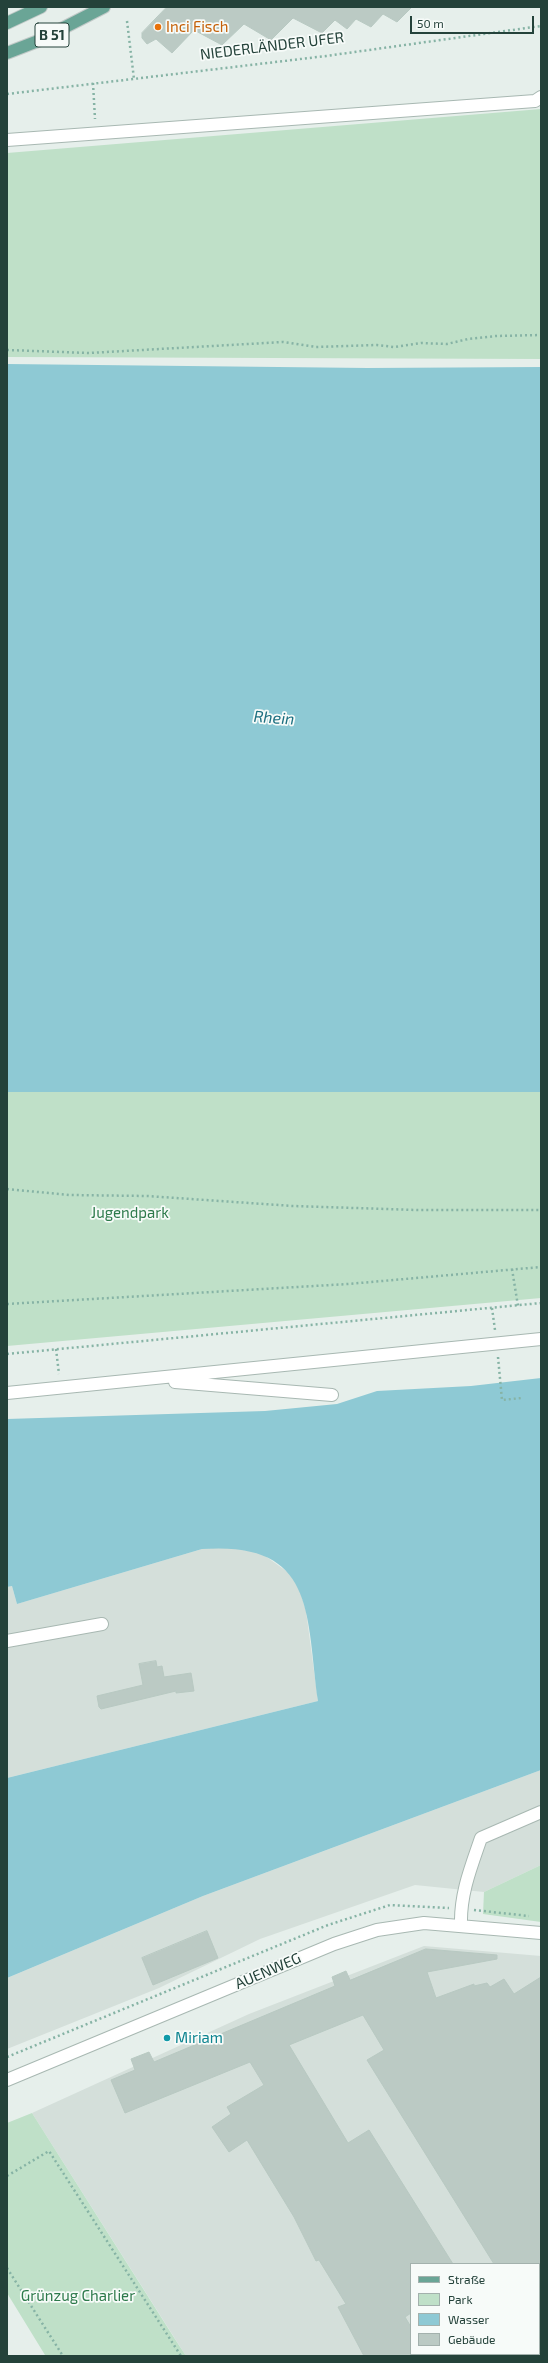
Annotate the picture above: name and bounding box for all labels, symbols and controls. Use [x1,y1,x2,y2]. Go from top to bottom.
scale bar [412,8,536,34]
text: 50 m [417,16,444,30]
place label: Inci Fisch [166,18,229,36]
marker: Inci Fisch [153,22,163,32]
road number: B 51 [35,23,69,47]
street label: NIEDERLÄNDER UFER [199,28,345,64]
water label: Rhein [253,707,295,729]
park label: Jugendpark [91,1204,169,1222]
street label: AUENWEG [232,1949,304,1993]
place label: Miriam [175,2029,223,2047]
marker: Miriam [162,2033,172,2043]
legend [410,2263,540,2355]
text: Straße [448,2272,485,2286]
park label: Grünzug Charlier [21,2287,135,2305]
text: Park [448,2292,473,2306]
text: Wasser [448,2312,489,2326]
text: Gebäude [448,2332,496,2346]

